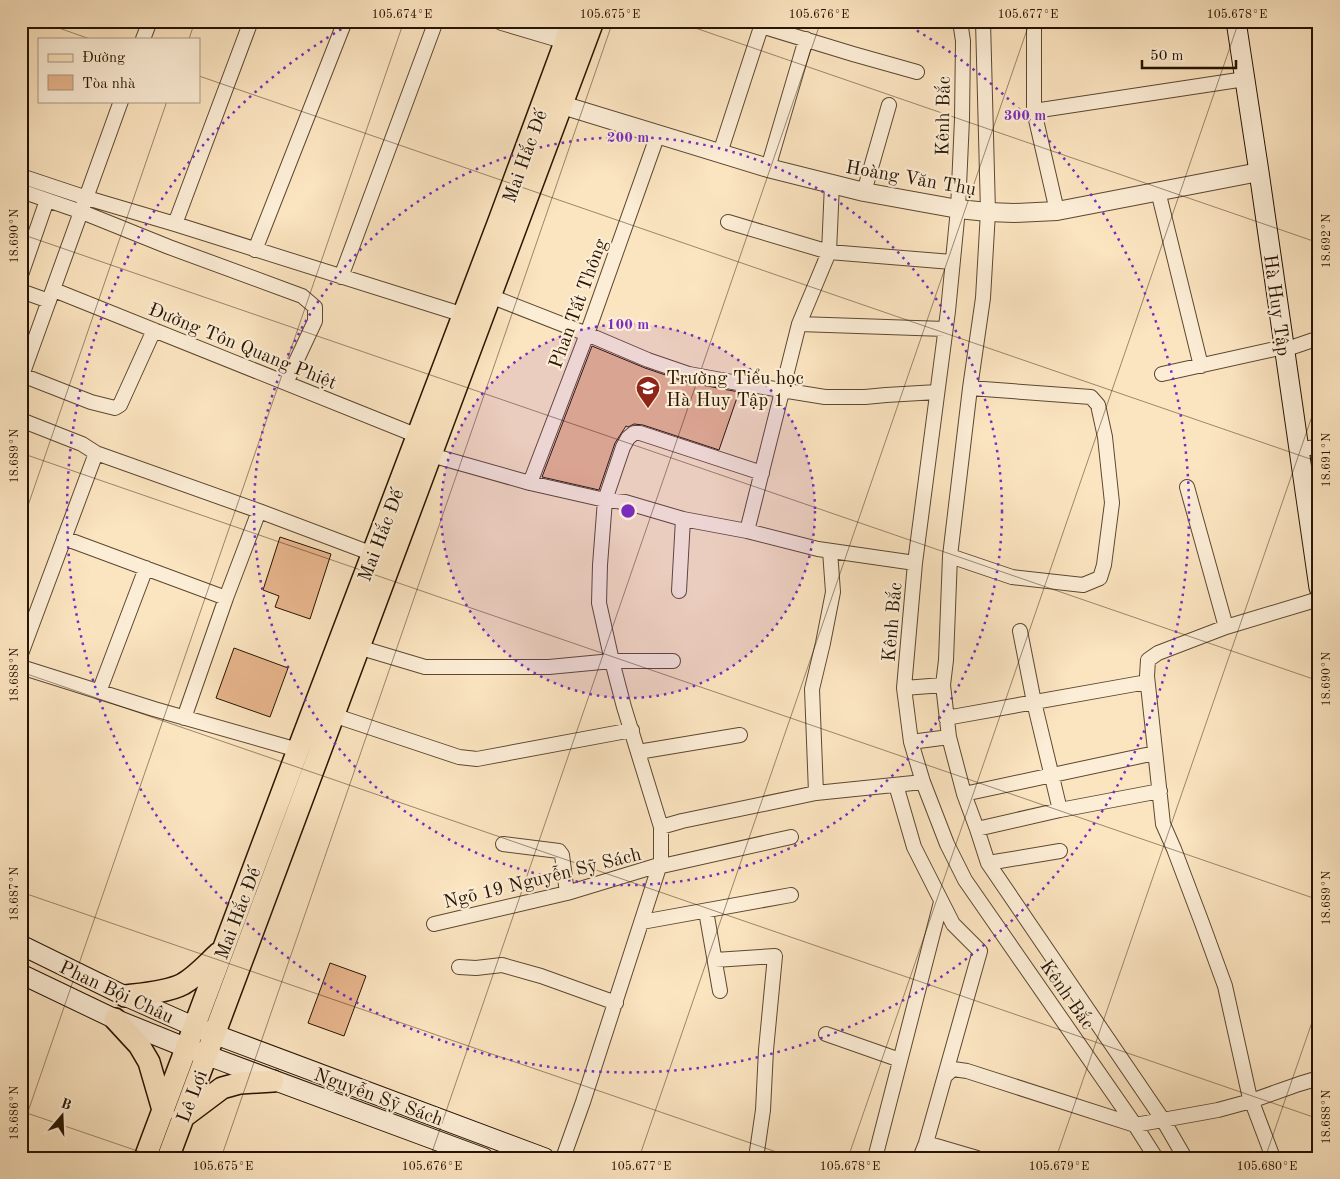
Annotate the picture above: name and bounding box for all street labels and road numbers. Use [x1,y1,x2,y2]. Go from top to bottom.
street label: Kênh Bắc [931,76,955,156]
street label: Mai Hắc Đế [498,106,552,206]
street label: Hoàng Văn Thụ [844,159,977,200]
street label: Phan Tất Thông [546,236,612,371]
street label: Hà Huy Tập [1259,253,1292,357]
street label: Đường Tôn Quang Phiệt [145,301,339,394]
street label: Mai Hắc Đế [353,485,409,585]
street label: Kênh Bắc [878,581,906,663]
street label: Ngõ 19 Nguyễn Sỹ Sách [441,844,643,913]
street label: Mai Hắc Đế [210,863,266,963]
street label: Kênh Bắc [1035,956,1099,1034]
street label: Phan Bội Châu [56,958,176,1028]
street label: Nguyễn Sỹ Sách [311,1064,446,1131]
street label: Lê Lợi [175,1068,212,1126]

